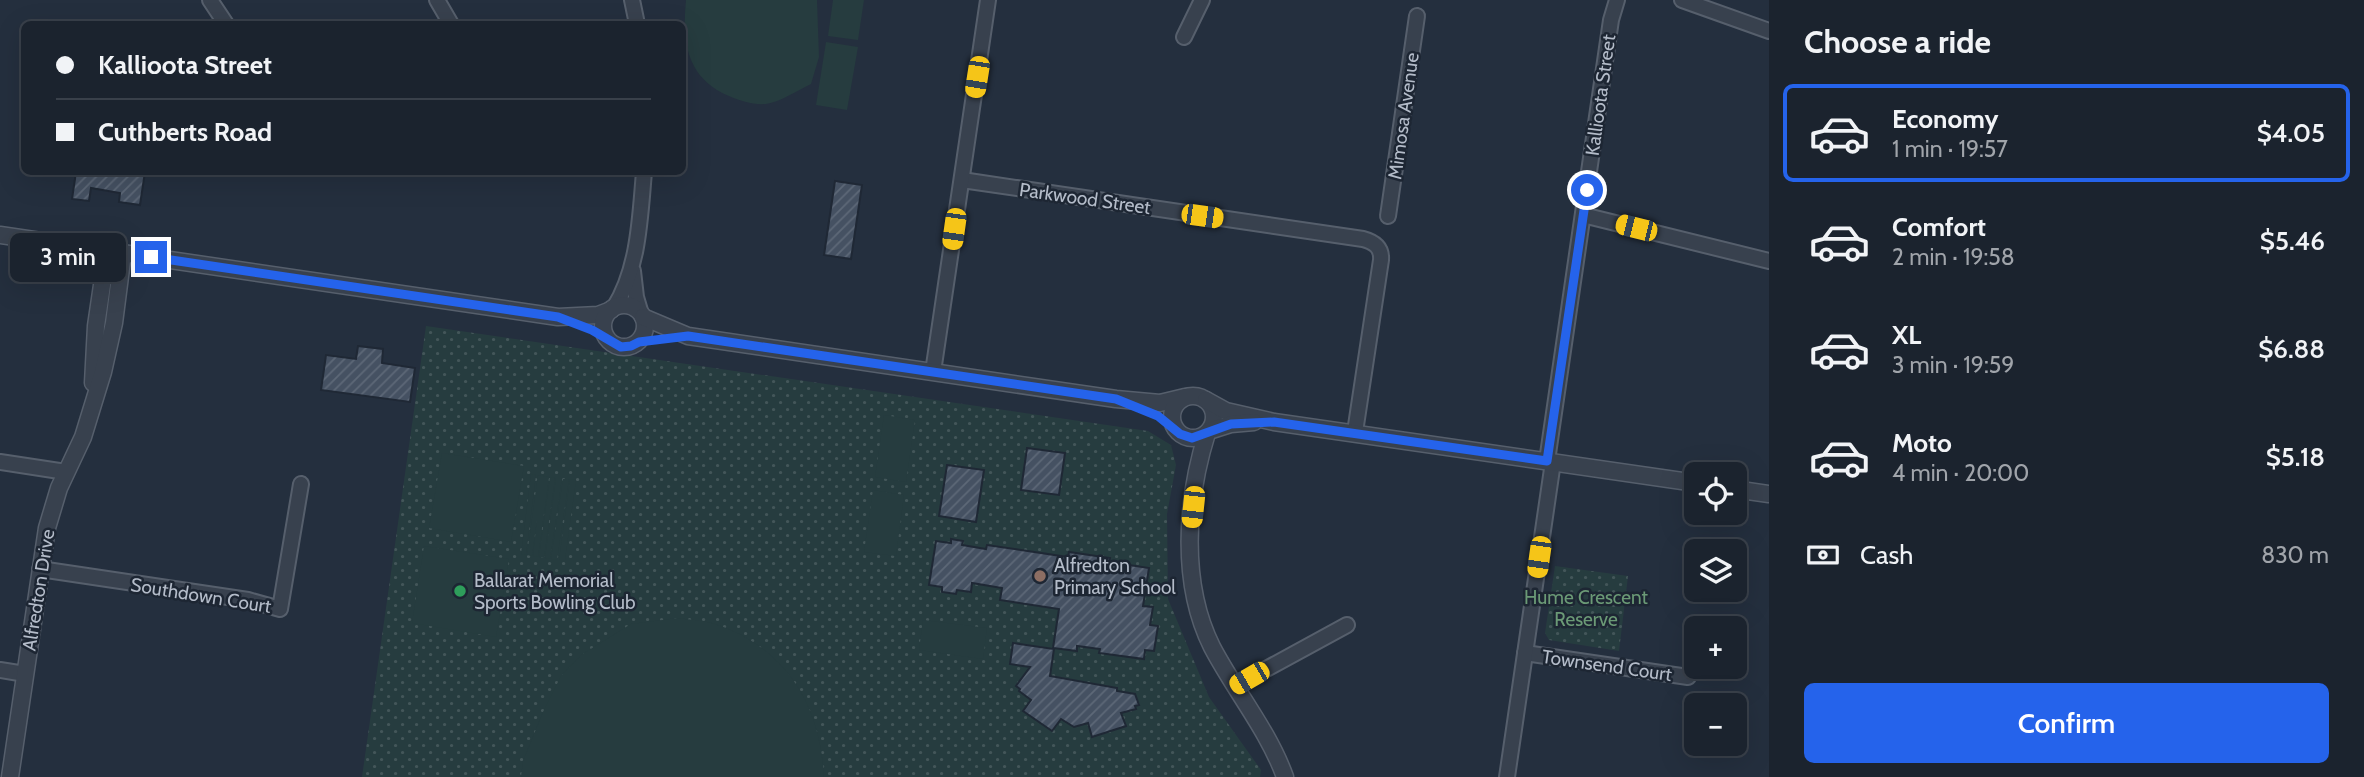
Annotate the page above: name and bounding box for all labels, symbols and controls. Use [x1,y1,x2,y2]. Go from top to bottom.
text: Choose a ride [1804,22,1991,61]
street label: Kallioota Street [1581,32,1620,157]
text: Kallioota Street [98,49,272,81]
street label: Mimosa Avenue [1383,51,1424,181]
car [964,55,991,99]
icon: car [1808,102,1871,165]
text: Economy [1892,103,1998,135]
text: Cuthberts Road [98,116,272,148]
text: $4.05 [2257,117,2325,149]
text: 1 min · 19:57 [1892,135,2008,163]
route start [1571,174,1603,206]
street label: Parkwood Street [1018,178,1153,219]
car [1180,203,1225,229]
car [941,207,968,251]
icon: car [1808,210,1871,273]
text: Comfort [1892,211,1986,243]
car [1614,213,1659,243]
text: $5.46 [2260,225,2325,257]
callout: 3 min [11,232,127,282]
route end [135,241,167,273]
text: 3 min [40,243,96,271]
text: 2 min · 19:58 [1892,243,2015,271]
icon: car [1808,318,1871,381]
text: XL [1892,319,1921,351]
text: $6.88 [2258,333,2325,365]
text: 3 min · 19:59 [1892,351,2014,379]
icon: car [1808,426,1871,489]
text: Moto [1892,427,1952,459]
text: $5.18 [2266,441,2325,473]
text: 4 min · 20:00 [1892,459,2029,487]
map controls [1684,462,1747,756]
button: locate [1684,462,1747,525]
car [1181,485,1206,529]
street label: Alfredton Drive [18,527,59,652]
car [1526,535,1553,579]
icon: cash [1804,536,1842,574]
button: layers [1684,539,1747,602]
text: Cash [1860,539,1913,571]
text: 830 m [2261,541,2329,569]
place label: Alfredton Primary School [1054,554,1176,599]
marker: Alfredton Primary School [1032,568,1048,584]
place label: Ballarat Memorial Sports Bowling Club [474,569,636,614]
street label: Southdown Court [129,573,273,618]
marker: Ballarat Memorial Sports Bowling Club [452,583,468,599]
park label: Hume Crescent Reserve [1524,586,1649,631]
button: + [1684,616,1747,679]
street label: Townsend Court [1541,645,1674,686]
car [1226,658,1273,698]
button: Confirm [1804,683,2329,763]
button: − [1684,693,1747,756]

